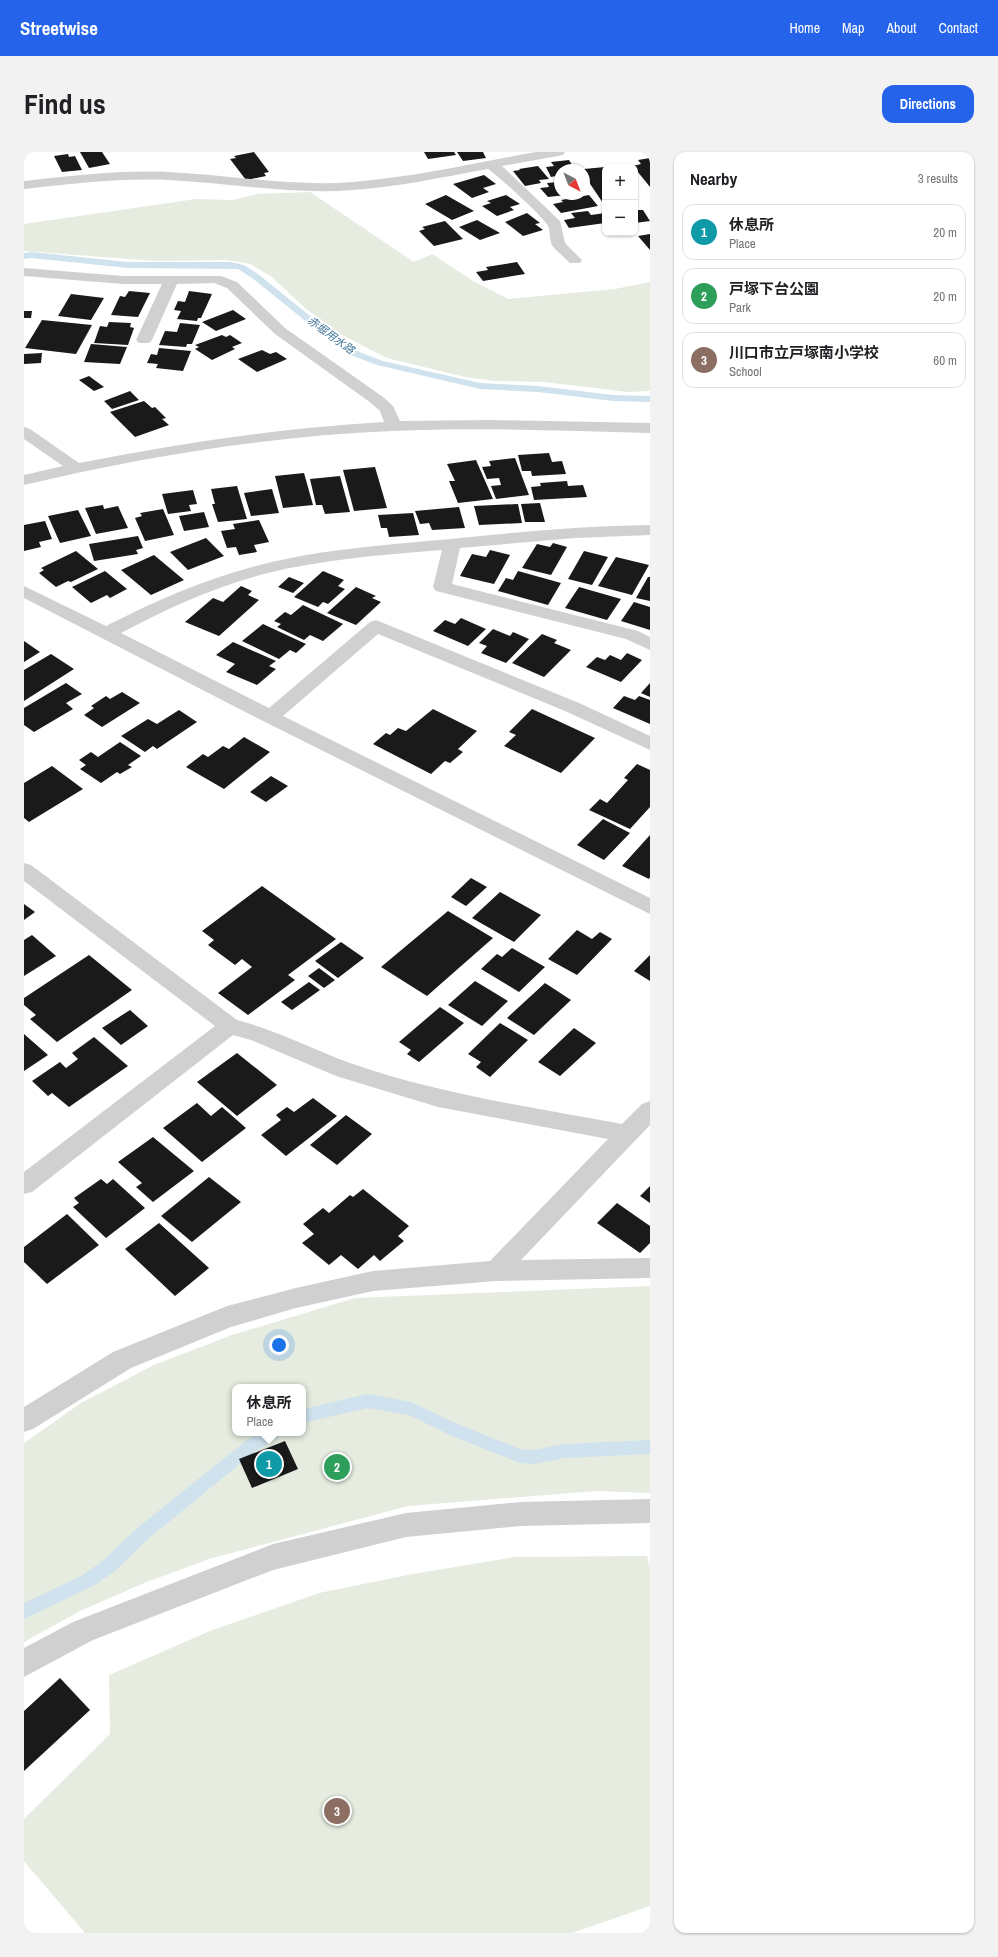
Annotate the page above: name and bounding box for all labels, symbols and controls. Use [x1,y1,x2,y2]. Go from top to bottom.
text: Streetwise [20,15,98,41]
text: Home [789,19,820,37]
text: Map [842,19,864,37]
text: About [886,19,916,37]
text: Contact [938,19,978,37]
text: Find us [24,85,106,123]
button: Directions [882,85,974,123]
north arrow [554,164,590,200]
map controls [602,164,638,236]
button: + [602,164,638,200]
text: Nearby [690,167,737,190]
text: 3 results [918,170,958,187]
button: − [602,200,638,236]
text: 休息所 [729,214,774,235]
text: 1 [701,224,707,241]
text: 20 m [933,224,957,241]
text: Place [729,235,756,252]
text: 戸塚下台公園 [729,278,819,299]
text: 2 [701,288,707,305]
text: 20 m [933,288,957,305]
text: Park [729,299,751,316]
water label: 赤堀用水路 [305,313,358,357]
text: 川口市立戸塚南小学校 [729,342,879,363]
text: 3 [701,352,707,369]
text: 60 m [933,352,957,369]
text: School [729,363,762,380]
your location [269,1335,289,1355]
popup [232,1384,306,1436]
text: 休息所 [246,1392,292,1413]
text: Place [246,1413,273,1430]
pin: 1 [256,1449,282,1479]
pin: 2 [324,1452,350,1482]
pin: 3 [324,1796,350,1826]

